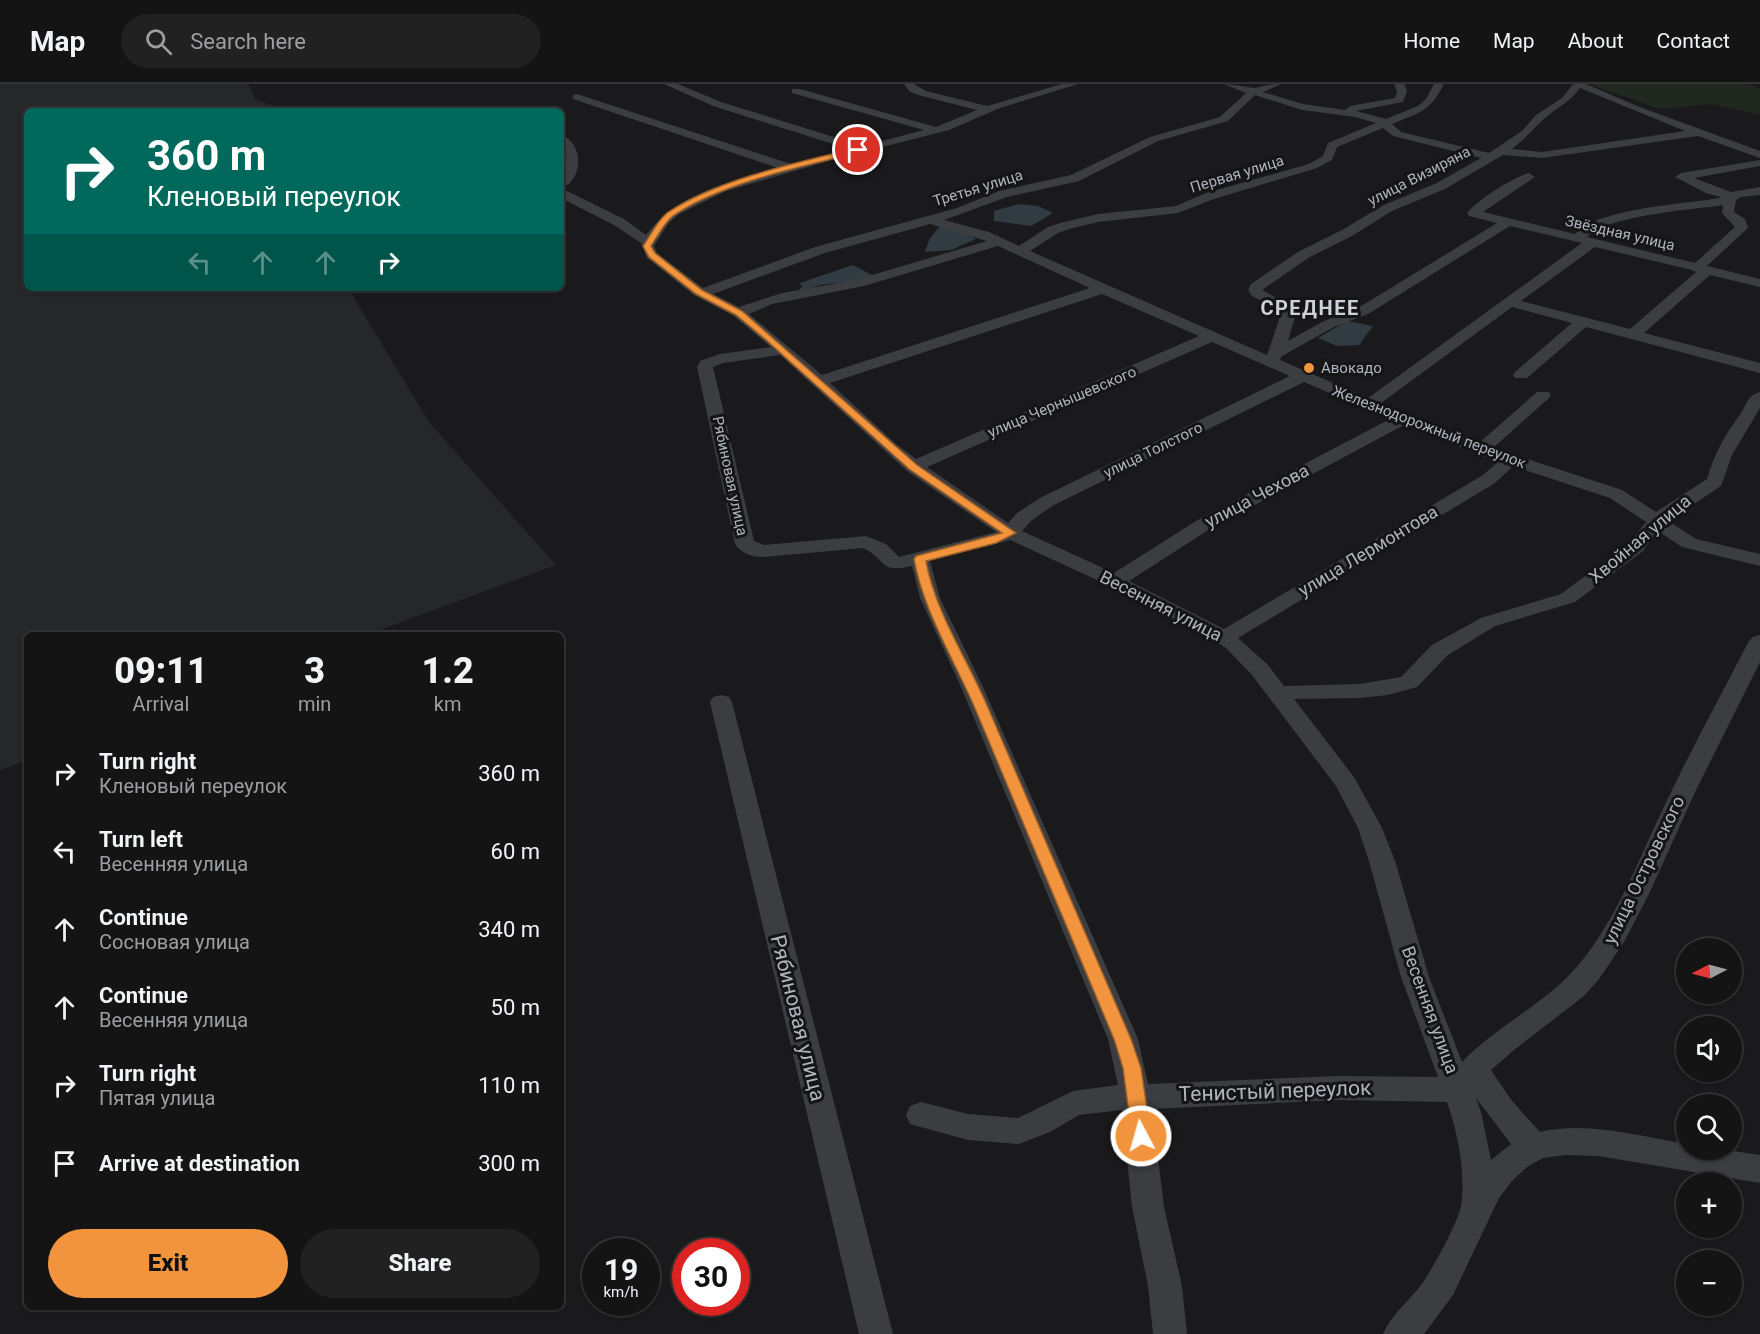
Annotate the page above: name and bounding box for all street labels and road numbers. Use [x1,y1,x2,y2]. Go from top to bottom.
street label: улица Визиряна [1365,142,1473,210]
street label: Первая улица [1188,151,1286,197]
street label: Третья улица [931,166,1025,210]
street label: Звёздная улица [1563,212,1677,254]
street label: улица Чернышевского [985,363,1139,441]
street label: Железнодорожный переулок [1330,382,1528,472]
street label: Рябиновая улица [709,415,751,537]
street label: улица Толстого [1101,418,1205,482]
street label: улица Чехова [1201,459,1312,532]
street label: Хвойная улица [1585,490,1695,587]
street label: улица Лермонтова [1294,501,1441,600]
street label: Весенняя улица [1097,566,1226,645]
street label: улица Островского [1599,792,1688,947]
street label: Рябиновая улица [766,933,830,1103]
street label: Весенняя улица [1398,943,1463,1076]
street label: Тенистый переулок [1178,1076,1372,1106]

